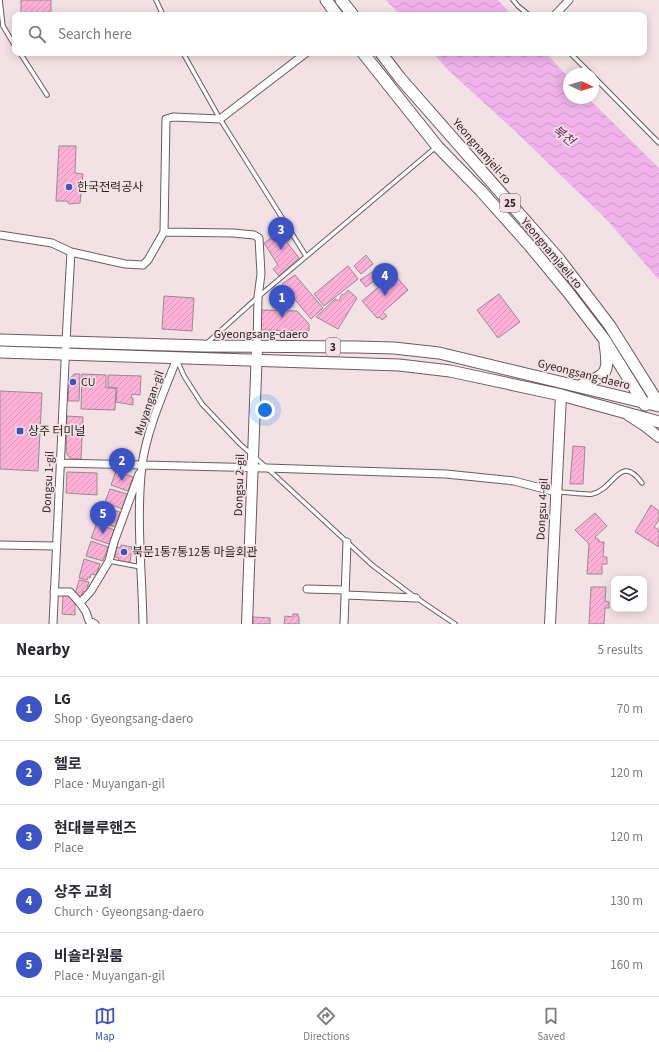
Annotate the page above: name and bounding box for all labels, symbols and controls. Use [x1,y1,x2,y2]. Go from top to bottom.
search box [12,12,647,56]
icon: search [26,23,48,45]
text: Search here [58,24,132,45]
north arrow [563,68,599,104]
street label: Yeongnamjeil-ro [448,114,515,188]
water label: 북천 [548,121,579,151]
place label: 한국전력공사 [77,179,143,196]
marker: 한국전력공사 [64,182,74,192]
road number: 25 [500,194,520,212]
street label: Yeongnamjaeil-ro [516,213,586,293]
pin: 3 [268,217,294,250]
pin: 4 [372,263,398,296]
pin: 1 [269,285,295,318]
street label: Gyeongsang-daero [214,326,308,343]
road number: 3 [326,338,340,356]
street label: Gyeongsang-daero [536,355,632,394]
street label: Muyangan-gil [130,368,168,438]
place label: CU [81,374,95,391]
marker: CU [68,377,78,387]
your location [255,400,275,420]
place label: 상주 터미널 [28,423,86,440]
marker: 상주 터미널 [15,426,25,436]
pin: 2 [109,448,135,481]
street label: Dongsu 1-gil [38,451,59,514]
street label: Dongsu 2-gil [230,454,249,516]
street label: Dongsu 4-gil [532,478,553,541]
pin: 5 [90,501,116,534]
place label: 북문1통7통12통 마을회관 [132,544,258,561]
marker: 북문1통7통12통 마을회관 [119,547,129,557]
map controls [611,576,647,612]
button: layers [611,576,647,612]
text: Nearby [16,638,70,662]
text: 5 results [598,641,643,659]
text: LG [54,689,71,710]
text: 1 [26,700,32,718]
text: 70 m [617,700,643,718]
text: Shop · Gyeongsang-daero [54,710,193,728]
text: 헬로 [54,754,82,775]
text: 2 [26,764,32,782]
text: 120 m [610,764,643,782]
text: Place · Muyangan-gil [54,775,165,793]
text: 현대블루핸즈 [54,818,137,839]
text: 3 [26,828,32,846]
text: 120 m [610,828,643,846]
text: Place [54,839,83,857]
text: 상주 교회 [54,882,112,903]
text: 4 [26,892,32,910]
text: 130 m [610,892,643,910]
text: Church · Gyeongsang-daero [54,903,204,921]
text: 비숄라원룸 [54,946,123,967]
text: 5 [26,956,32,974]
text: 160 m [610,956,643,974]
text: Place · Muyangan-gil [54,967,165,985]
tab: Map [94,1005,116,1044]
tab: Directions [303,1005,350,1044]
tab: Saved [537,1005,565,1044]

